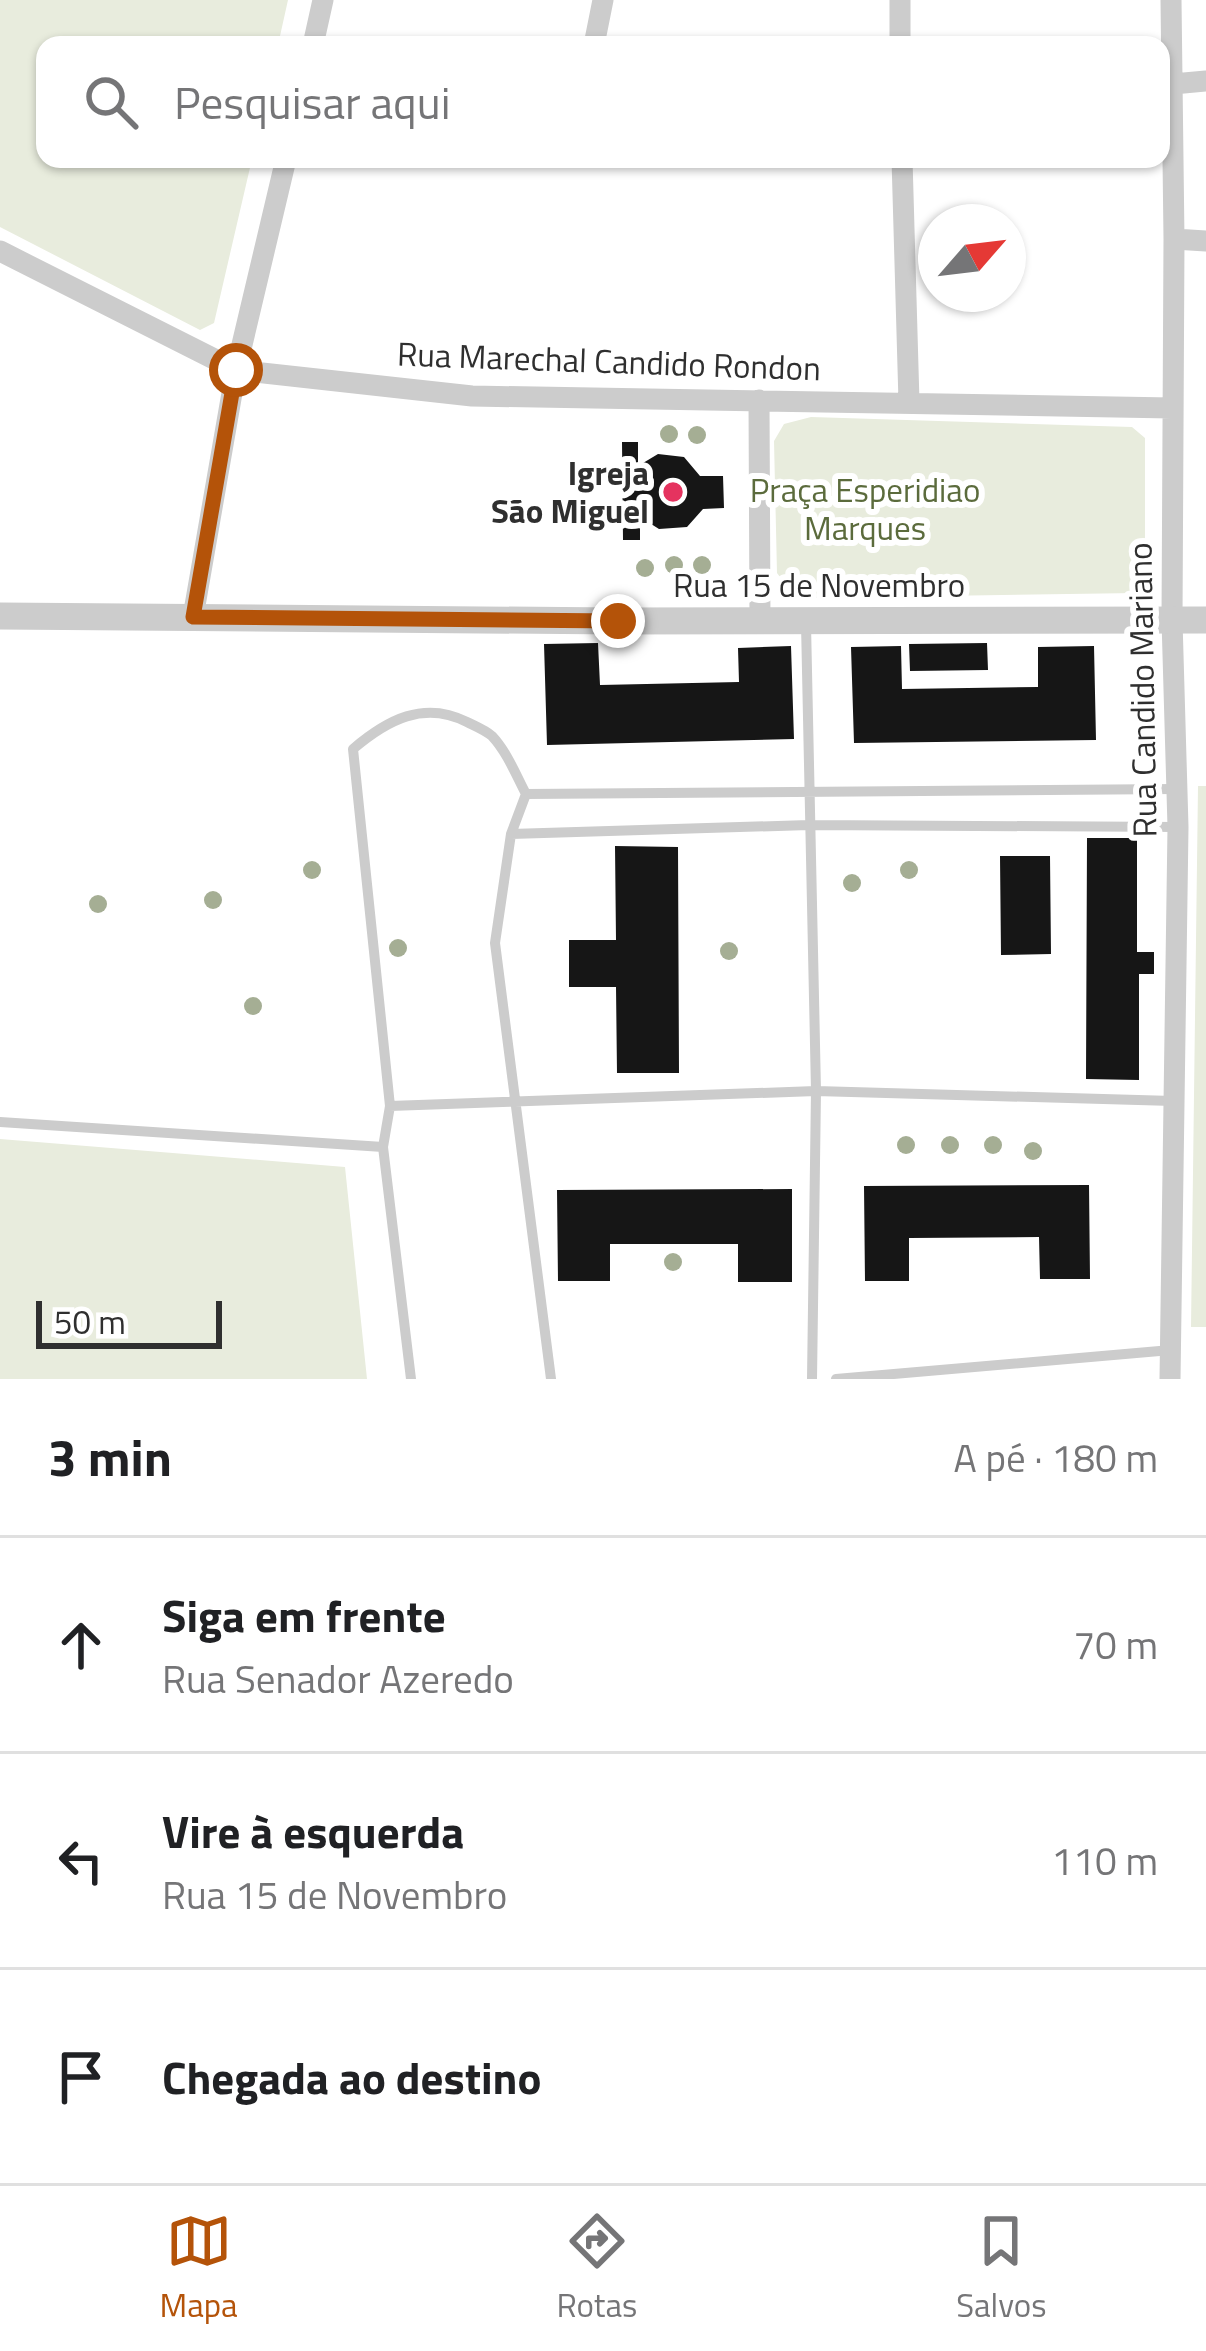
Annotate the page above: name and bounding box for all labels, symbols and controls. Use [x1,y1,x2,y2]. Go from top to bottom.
search box [36,36,1170,168]
text: Pesquisar aqui [174,68,450,136]
icon: search [78,69,144,135]
north arrow [918,204,1026,312]
street label: Rua Marechal Candido Rondon [396,329,822,393]
route start [209,343,263,397]
place label: Igreja São Miguel [491,448,649,536]
park label: Praça Esperidiao Marques [750,465,980,553]
marker: Igreja São Miguel [660,479,686,505]
street label: Rua Candido Mariano [1114,542,1170,838]
street label: Rua 15 de Novembro [673,560,965,610]
route end [591,594,645,648]
scale bar [36,1295,222,1348]
text: 50 m [54,1297,126,1347]
text: 3 min [48,1418,172,1496]
text: A pé · 180 m [954,1428,1158,1487]
text: Siga em frente [162,1581,446,1649]
icon: ahead [48,1612,114,1678]
text: 70 m [1073,1615,1158,1674]
text: Rua Senador Azeredo [162,1649,514,1708]
text: Vire à esquerda [162,1797,464,1865]
icon: left [48,1828,114,1894]
text: 110 m [1051,1831,1158,1890]
text: Rua 15 de Novembro [162,1865,507,1924]
text: Chegada ao destino [162,2043,541,2111]
icon: arrive [48,2044,114,2110]
tab: Mapa [159,2208,238,2330]
tab: Rotas [557,2208,637,2330]
tab: Salvos [956,2208,1047,2330]

